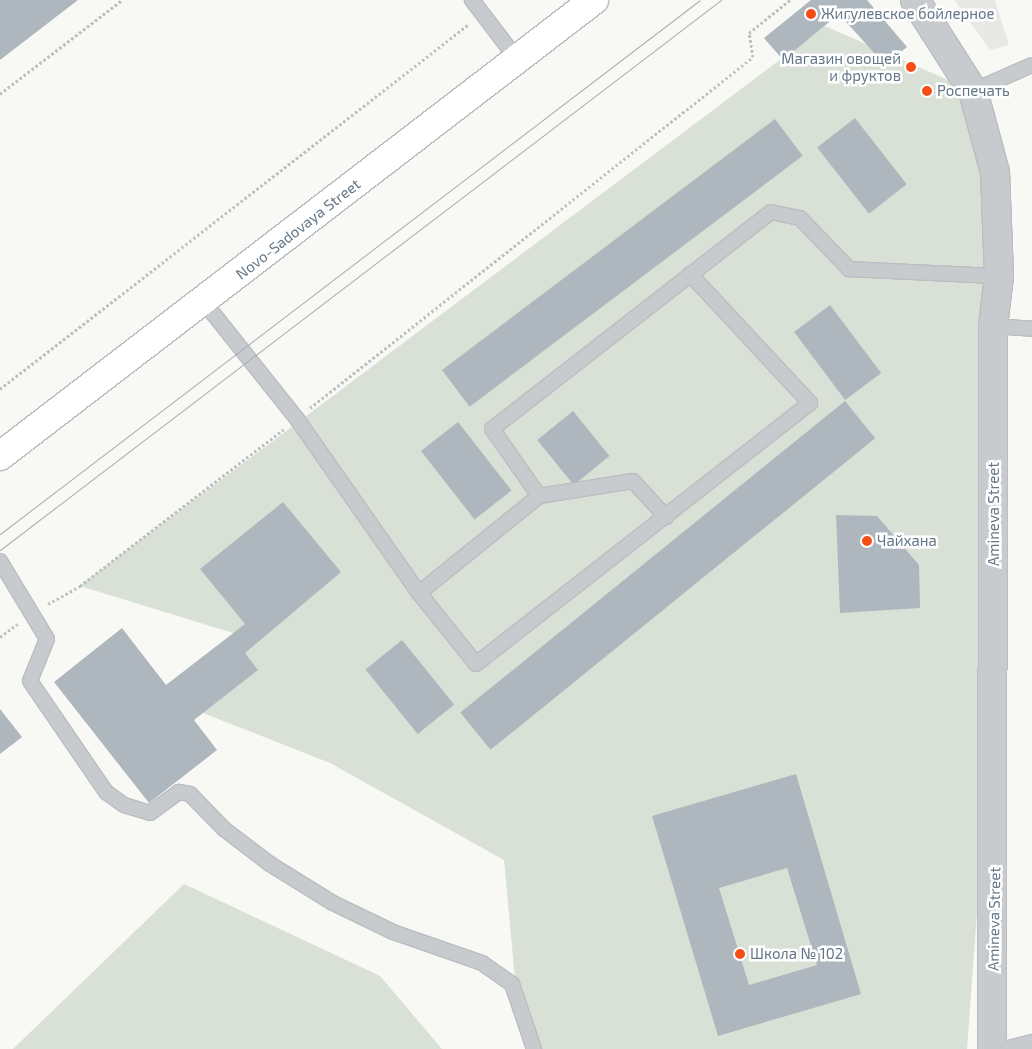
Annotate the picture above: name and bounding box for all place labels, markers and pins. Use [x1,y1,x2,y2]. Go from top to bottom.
place label: Жигулевское бойлерное [821,5,995,23]
marker: Жигулевское бойлерное [805,8,817,20]
place label: Магазин овощей и фруктов [781,49,901,84]
marker: Магазин овощей и фруктов [905,61,917,73]
place label: Роспечать [937,82,1010,100]
marker: Роспечать [921,85,933,97]
place label: Чайхана [877,532,937,550]
marker: Чайхана [861,535,873,547]
place label: Школа № 102 [750,945,843,963]
marker: Школа № 102 [734,948,746,960]

